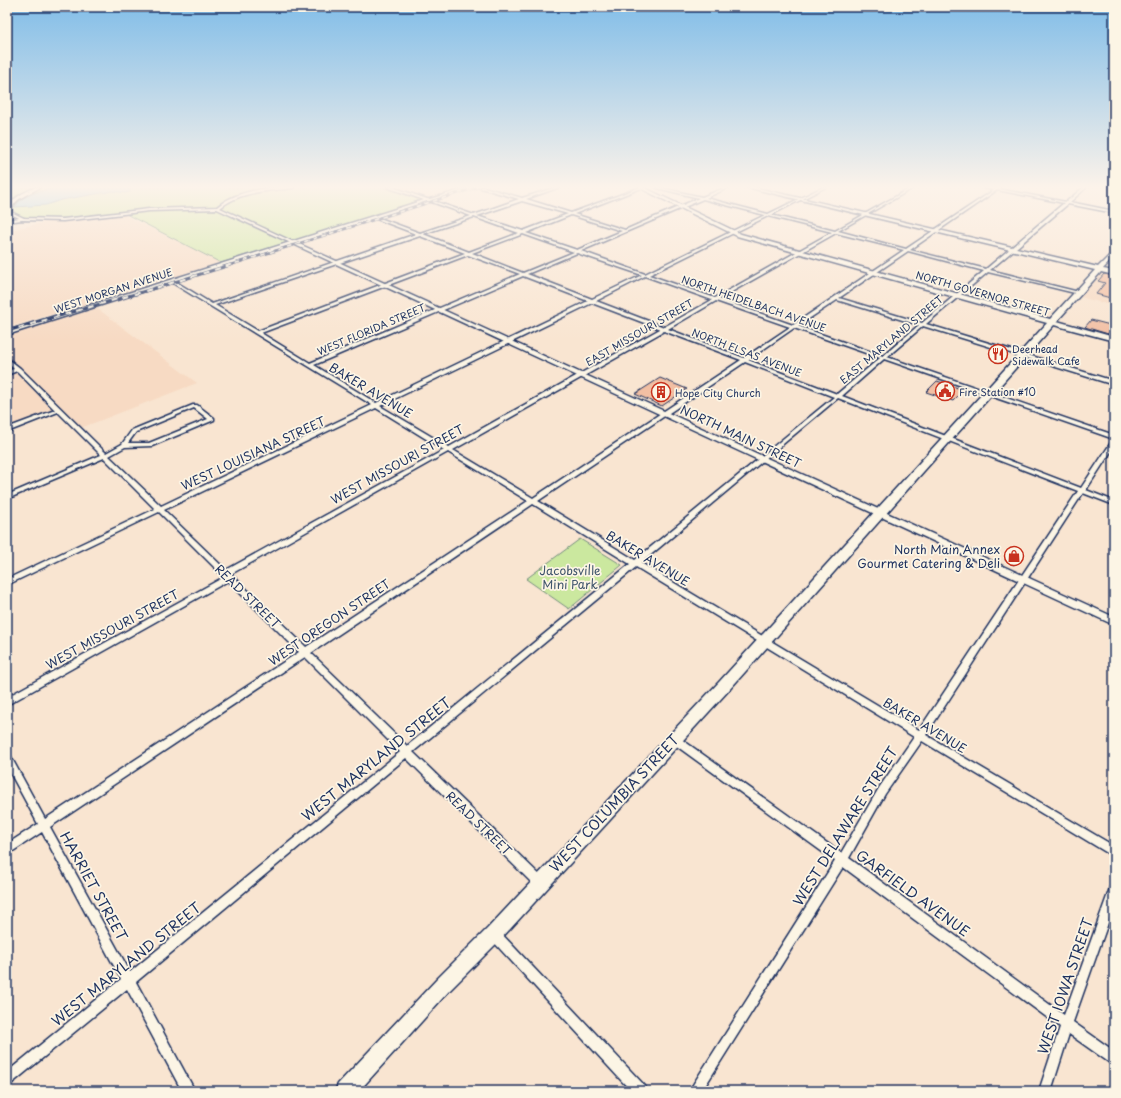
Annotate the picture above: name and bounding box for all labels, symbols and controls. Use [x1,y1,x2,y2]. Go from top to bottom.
street label: WEST MORGAN AVENUE [52,264,174,316]
street label: NORTH GOVERNOR STREET [914,267,1052,319]
street label: NORTH HEIDELBACH AVENUE [680,271,828,335]
street label: EAST MARYLAND STREET [836,291,946,387]
street label: EAST MISSOURI STREET [582,295,696,369]
street label: WEST FLORIDA STREET [315,299,428,359]
street label: NORTH ELSAS AVENUE [690,324,804,380]
place label: Deerhead Sidewalk Cafe [1012,341,1080,368]
restaurant icon: Deerhead Sidewalk Cafe [987,343,1009,365]
street label: BAKER AVENUE [326,358,416,422]
public building icon: Fire Station #10 [934,380,956,402]
building icon: Hope City Church [650,381,672,403]
place label: Fire Station #10 [959,384,1036,399]
place label: Hope City Church [675,385,761,401]
street label: NORTH MAIN STREET [678,400,805,472]
street label: WEST LOUISIANA STREET [178,411,329,494]
street label: WEST MISSOURI STREET [327,419,467,508]
street label: BAKER AVENUE [603,526,693,590]
place label: North Main Annex Gourmet Catering & Deli [857,540,1000,572]
shop icon: North Main Annex Gourmet Catering & Deli [1003,545,1025,567]
street label: READ STREET [211,560,285,633]
park label: Jacobsville Mini Park [539,561,601,593]
street label: WEST OREGON STREET [265,574,394,669]
street label: WEST MISSOURI STREET [42,584,182,673]
street label: WEST MARYLAND STREET [297,692,456,826]
street label: BAKER AVENUE [880,693,970,757]
street label: WEST COLUMBIA STREET [544,729,684,877]
street label: WEST DELAWARE STREET [787,742,903,910]
street label: READ STREET [442,787,516,860]
street label: HARRIET STREET [55,828,133,945]
street label: GARFIELD AVENUE [852,844,974,942]
street label: WEST MARYLAND STREET [47,897,206,1031]
street label: WEST IOWA STREET [1032,915,1098,1057]

